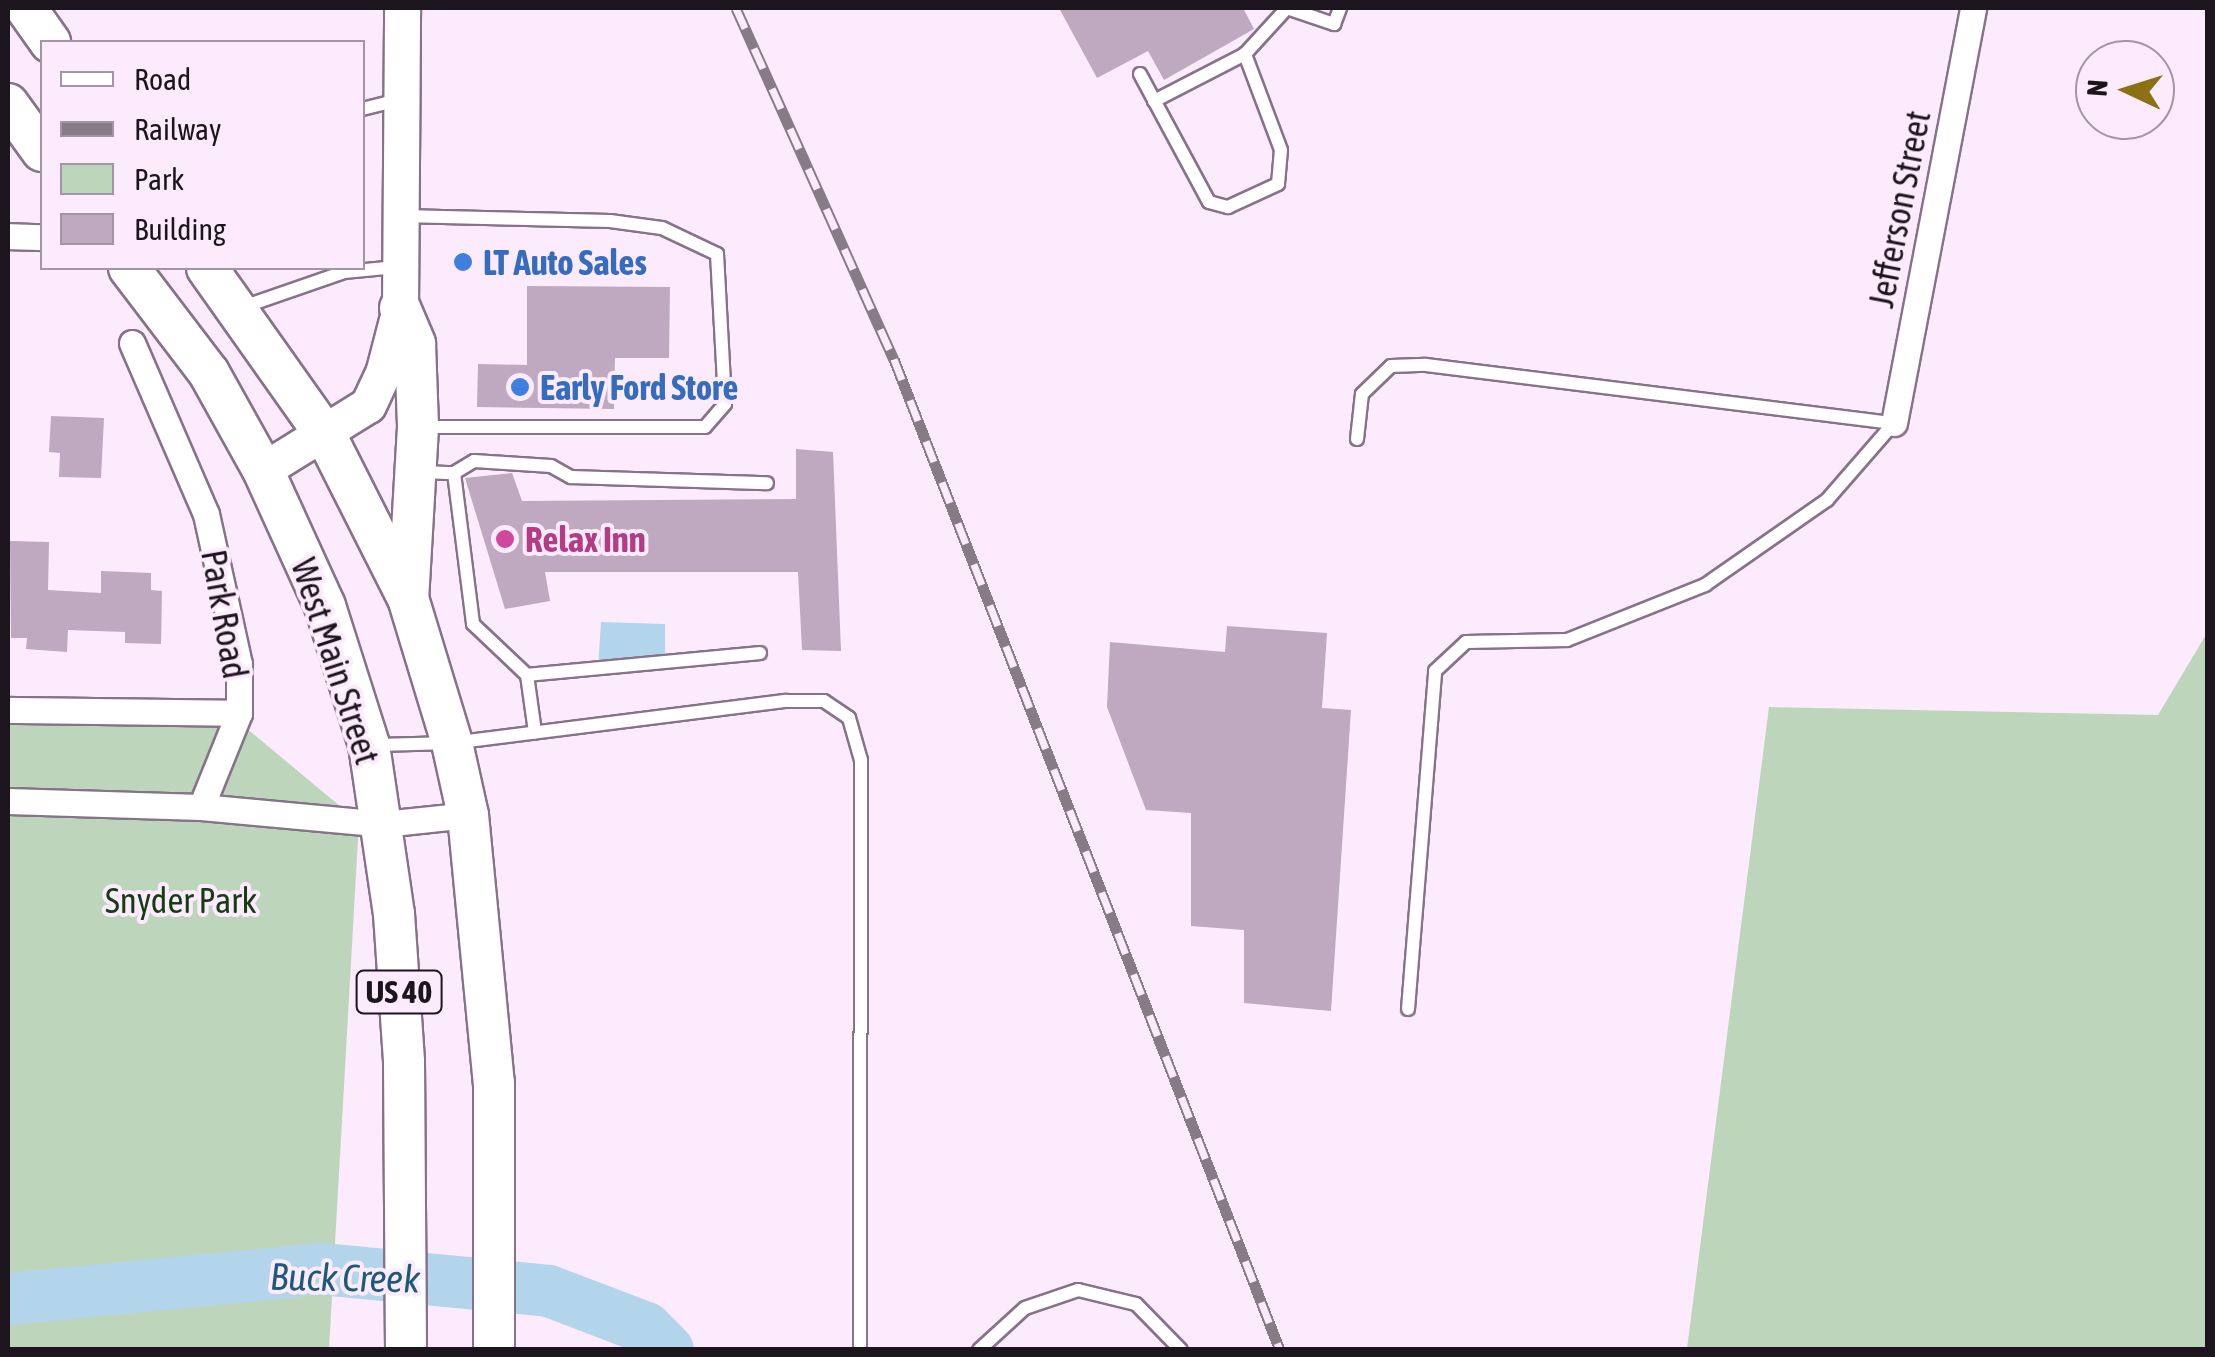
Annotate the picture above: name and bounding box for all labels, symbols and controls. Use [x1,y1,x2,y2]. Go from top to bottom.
legend [40,40,365,270]
north arrow [2075,40,2175,140]
text: Road [134,62,191,96]
text: N [2081,79,2114,97]
street label: Jefferson Street [1859,107,1939,311]
text: Railway [134,112,221,146]
text: Park [134,162,184,196]
text: Building [134,212,226,246]
place label: LT Auto Sales [483,241,647,283]
marker: LT Auto Sales [452,251,474,273]
place label: Early Ford Store [540,366,738,408]
marker: Early Ford Store [509,376,531,398]
place label: Relax Inn [525,518,646,560]
marker: Relax Inn [494,528,516,550]
street label: Park Road [193,546,257,682]
street label: West Main Street [283,553,389,769]
park label: Snyder Park [105,879,257,921]
road number: US 40 [354,965,444,1019]
water label: Buck Creek [270,1254,420,1302]

